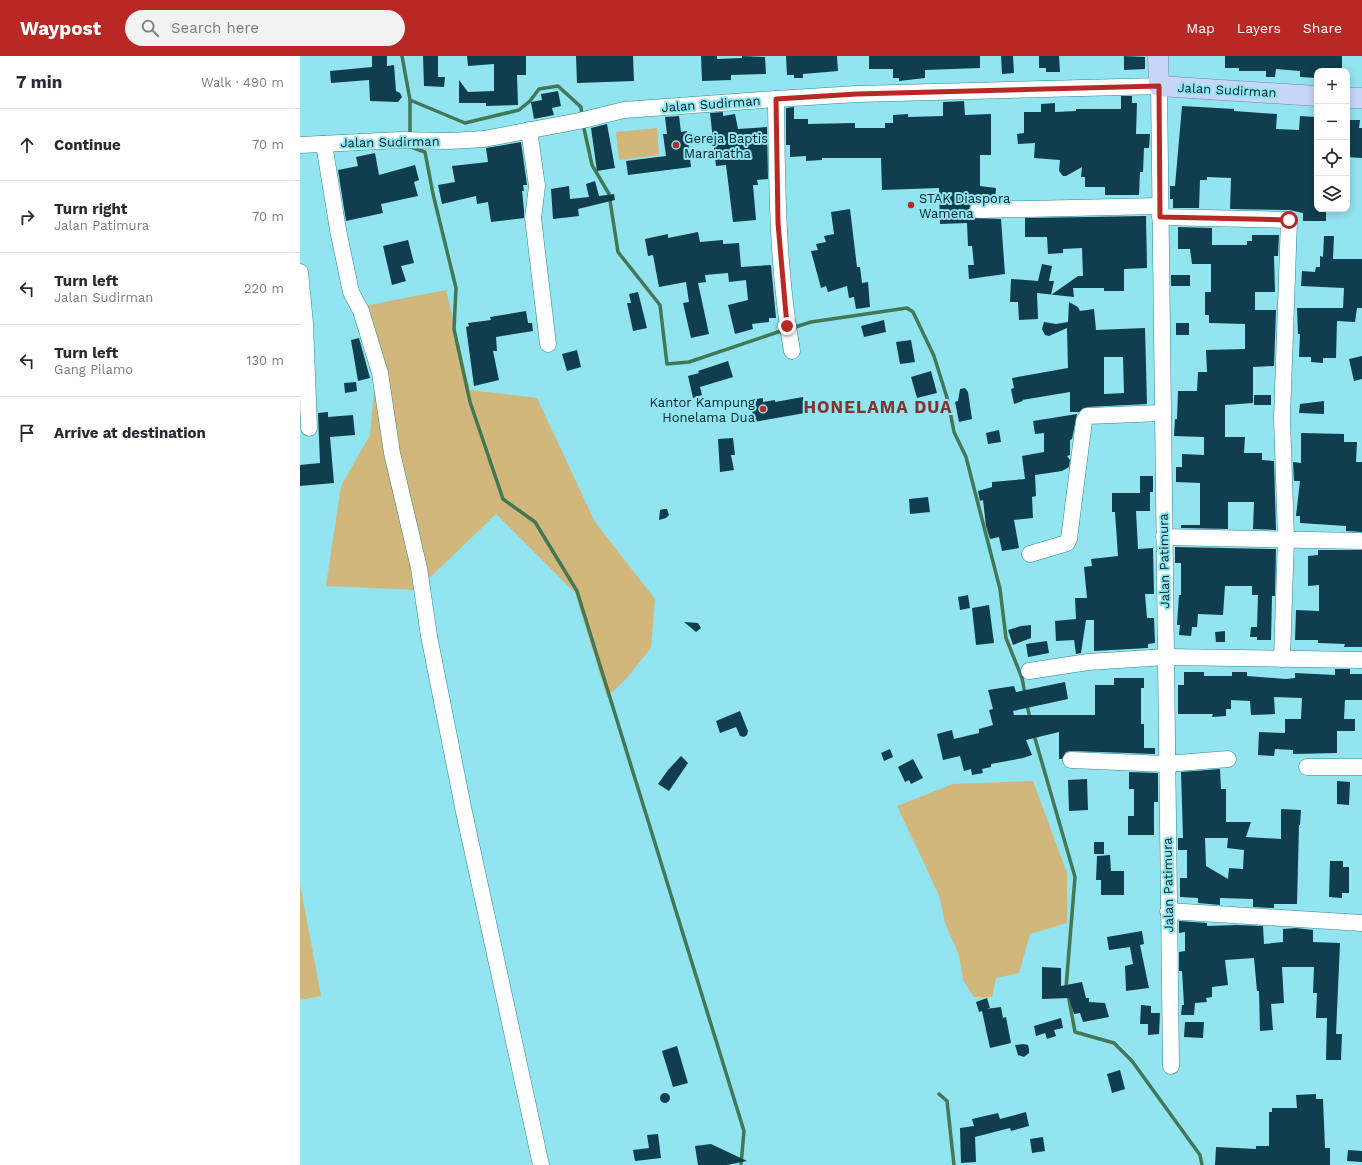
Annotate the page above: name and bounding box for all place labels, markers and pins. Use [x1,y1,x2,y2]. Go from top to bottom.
place label: Gereja Baptis Maranatha [684,131,768,161]
marker: Gereja Baptis Maranatha [671,140,681,150]
place label: STAK Diaspora Wamena [919,191,1011,221]
marker: STAK Diaspora Wamena [906,200,916,210]
place label: Kantor Kampung Honelama Dua [649,395,756,425]
marker: Kantor Kampung Honelama Dua [758,404,768,414]

